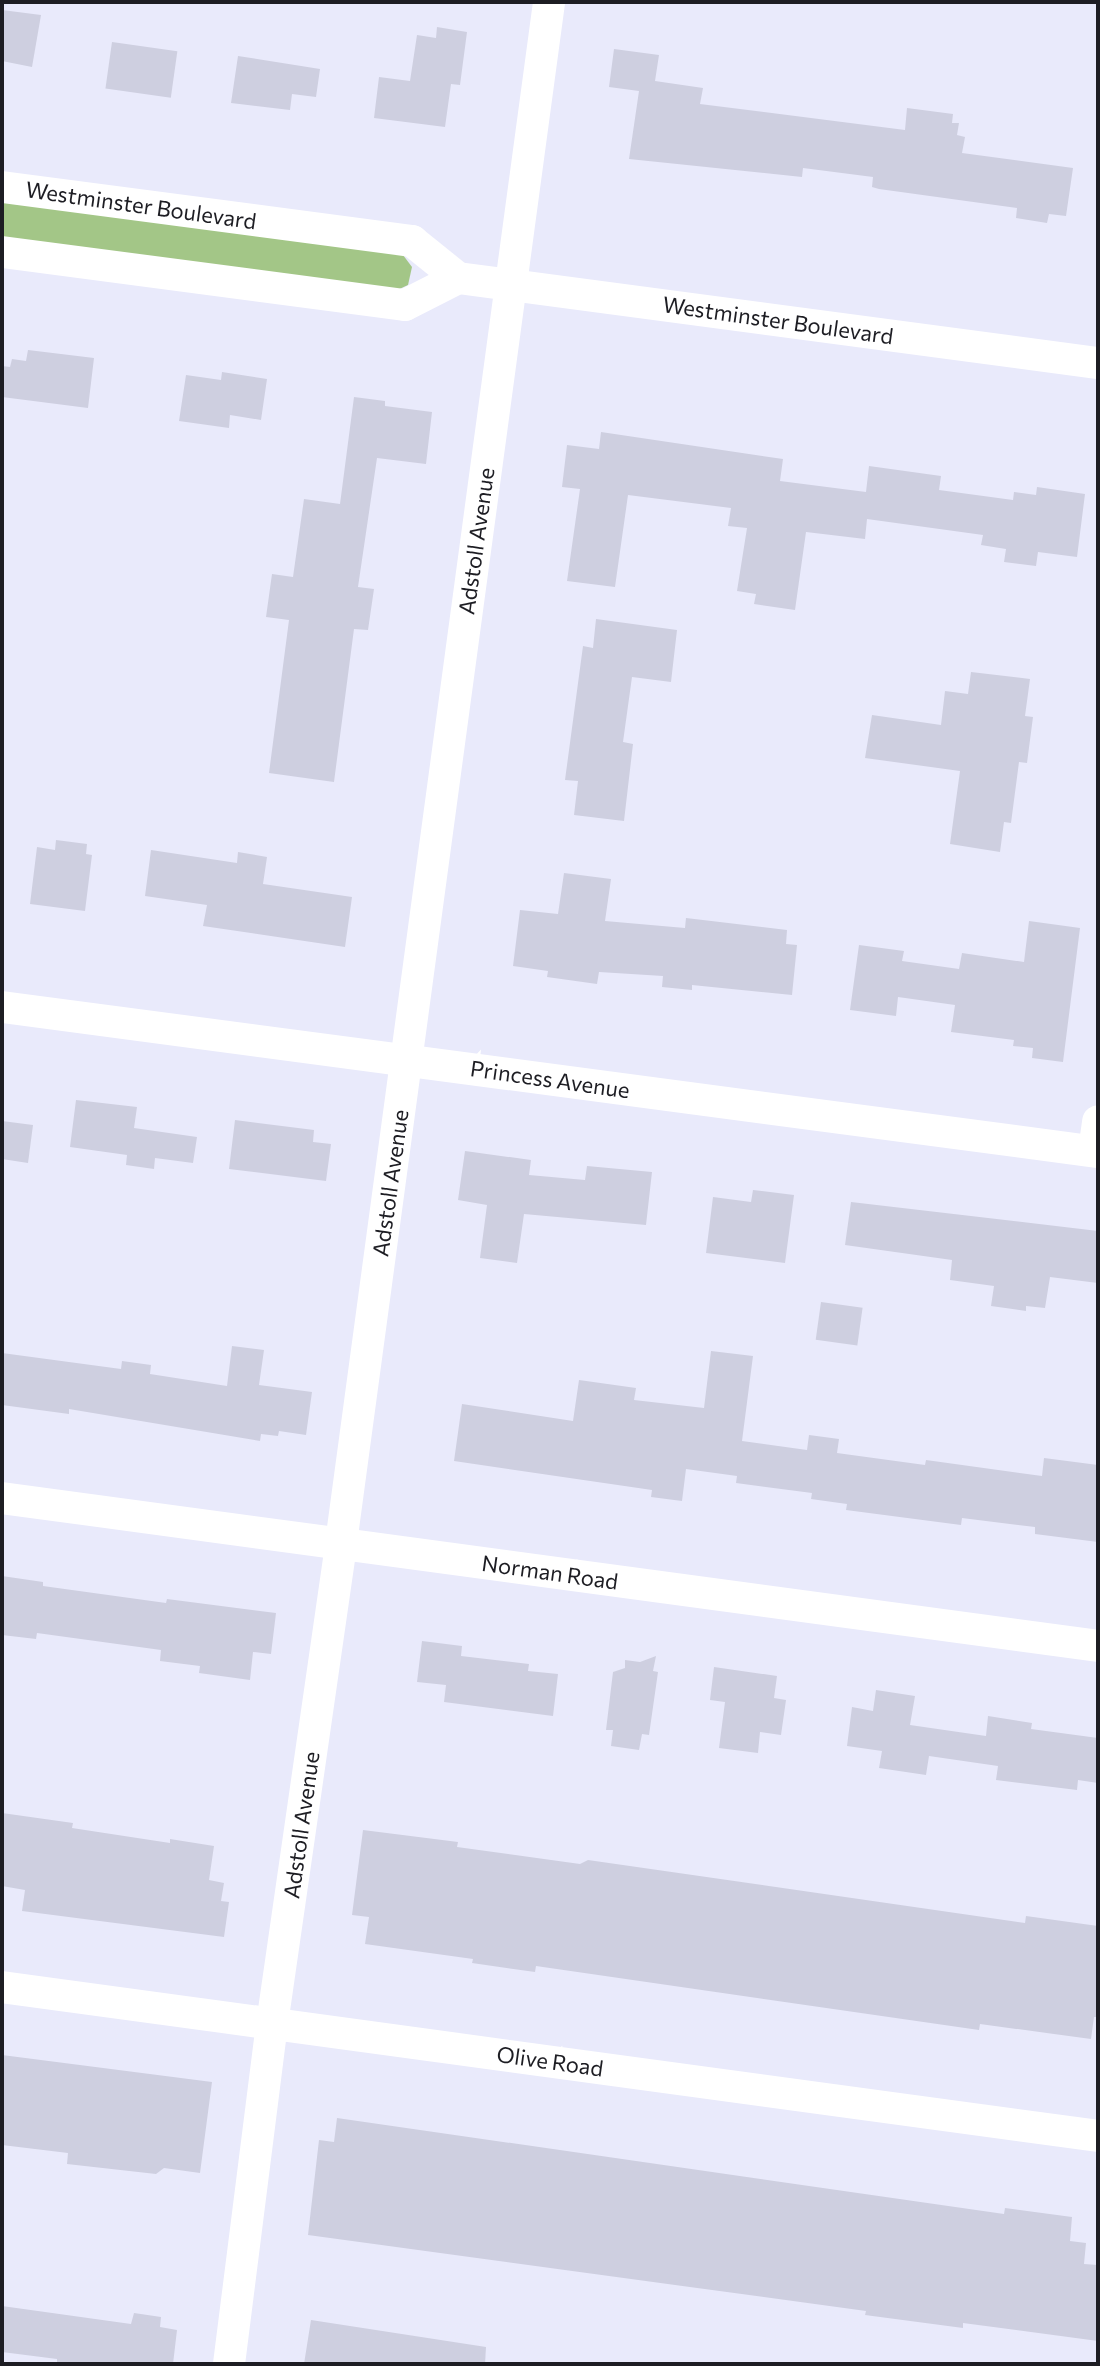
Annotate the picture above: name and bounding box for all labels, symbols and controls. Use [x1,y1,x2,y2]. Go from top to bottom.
street label: Westminster Boulevard [24,176,258,234]
street label: Westminster Boulevard [661,291,895,349]
street label: Adstoll Avenue [453,466,499,616]
street label: Princess Avenue [469,1055,631,1103]
street label: Adstoll Avenue [367,1108,413,1258]
street label: Norman Road [480,1549,620,1595]
street label: Adstoll Avenue [278,1750,324,1900]
street label: Olive Road [495,2040,605,2082]

